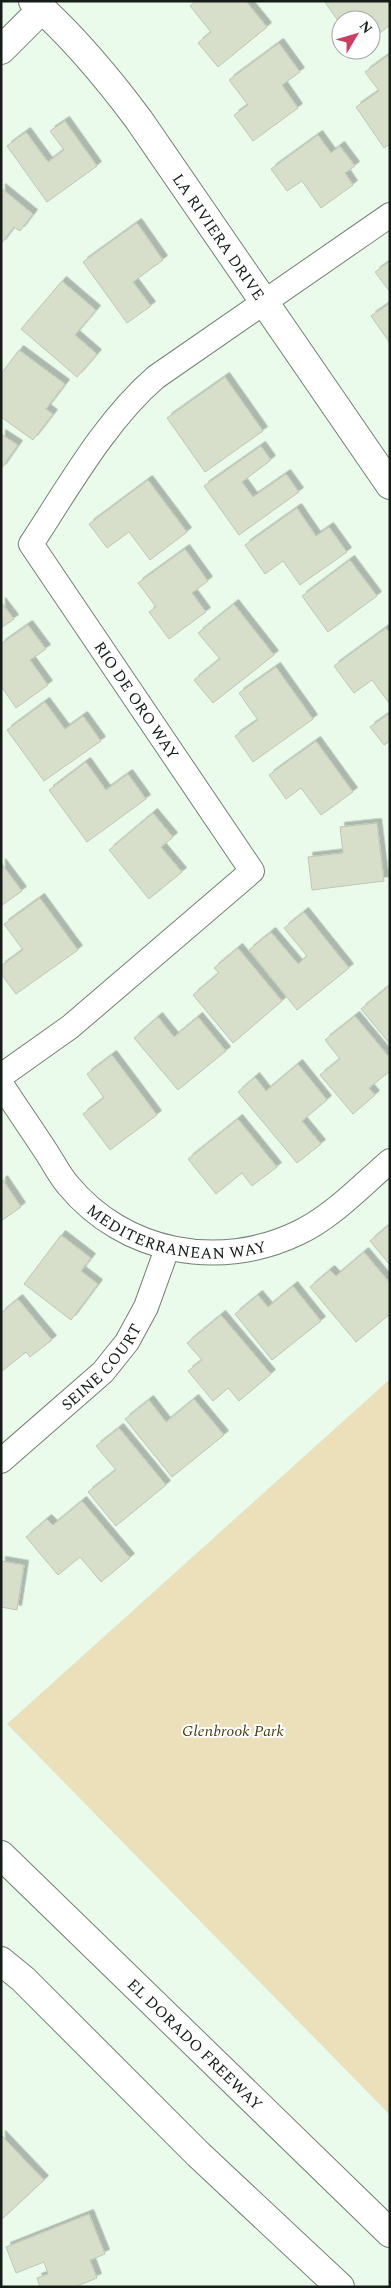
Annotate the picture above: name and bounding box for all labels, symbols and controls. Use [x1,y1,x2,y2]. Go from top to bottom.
north arrow [331,10,381,60]
text: N [354,16,378,38]
street label: LA RIVIERA DRIVE [166,169,270,305]
street label: RIO DE ORO WAY [88,637,185,765]
street label: MEDITERRANEAN WAY [81,1199,269,1266]
street label: SEINE COURT [56,1319,148,1416]
park label: Glenbrook Park [182,1719,285,1743]
street label: EL DORADO FREEWAY [121,1973,268,2116]

